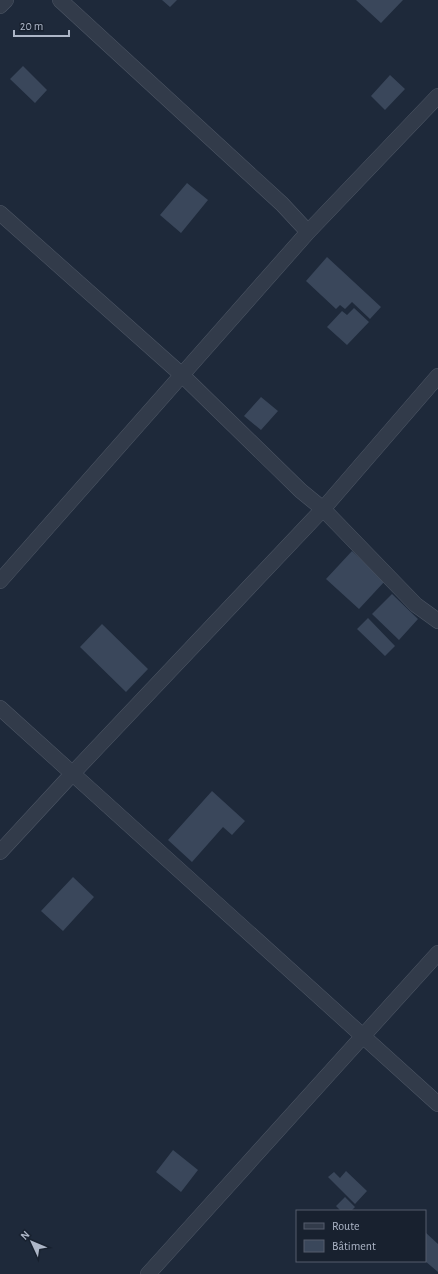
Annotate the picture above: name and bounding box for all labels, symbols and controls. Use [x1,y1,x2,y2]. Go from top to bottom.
scale bar [14,12,69,38]
text: 20 m [20,20,43,32]
legend [296,1210,426,1262]
text: Route [332,1220,359,1232]
north arrow [12,1222,52,1262]
text: N [19,1229,32,1242]
text: Bâtiment [332,1240,376,1252]

